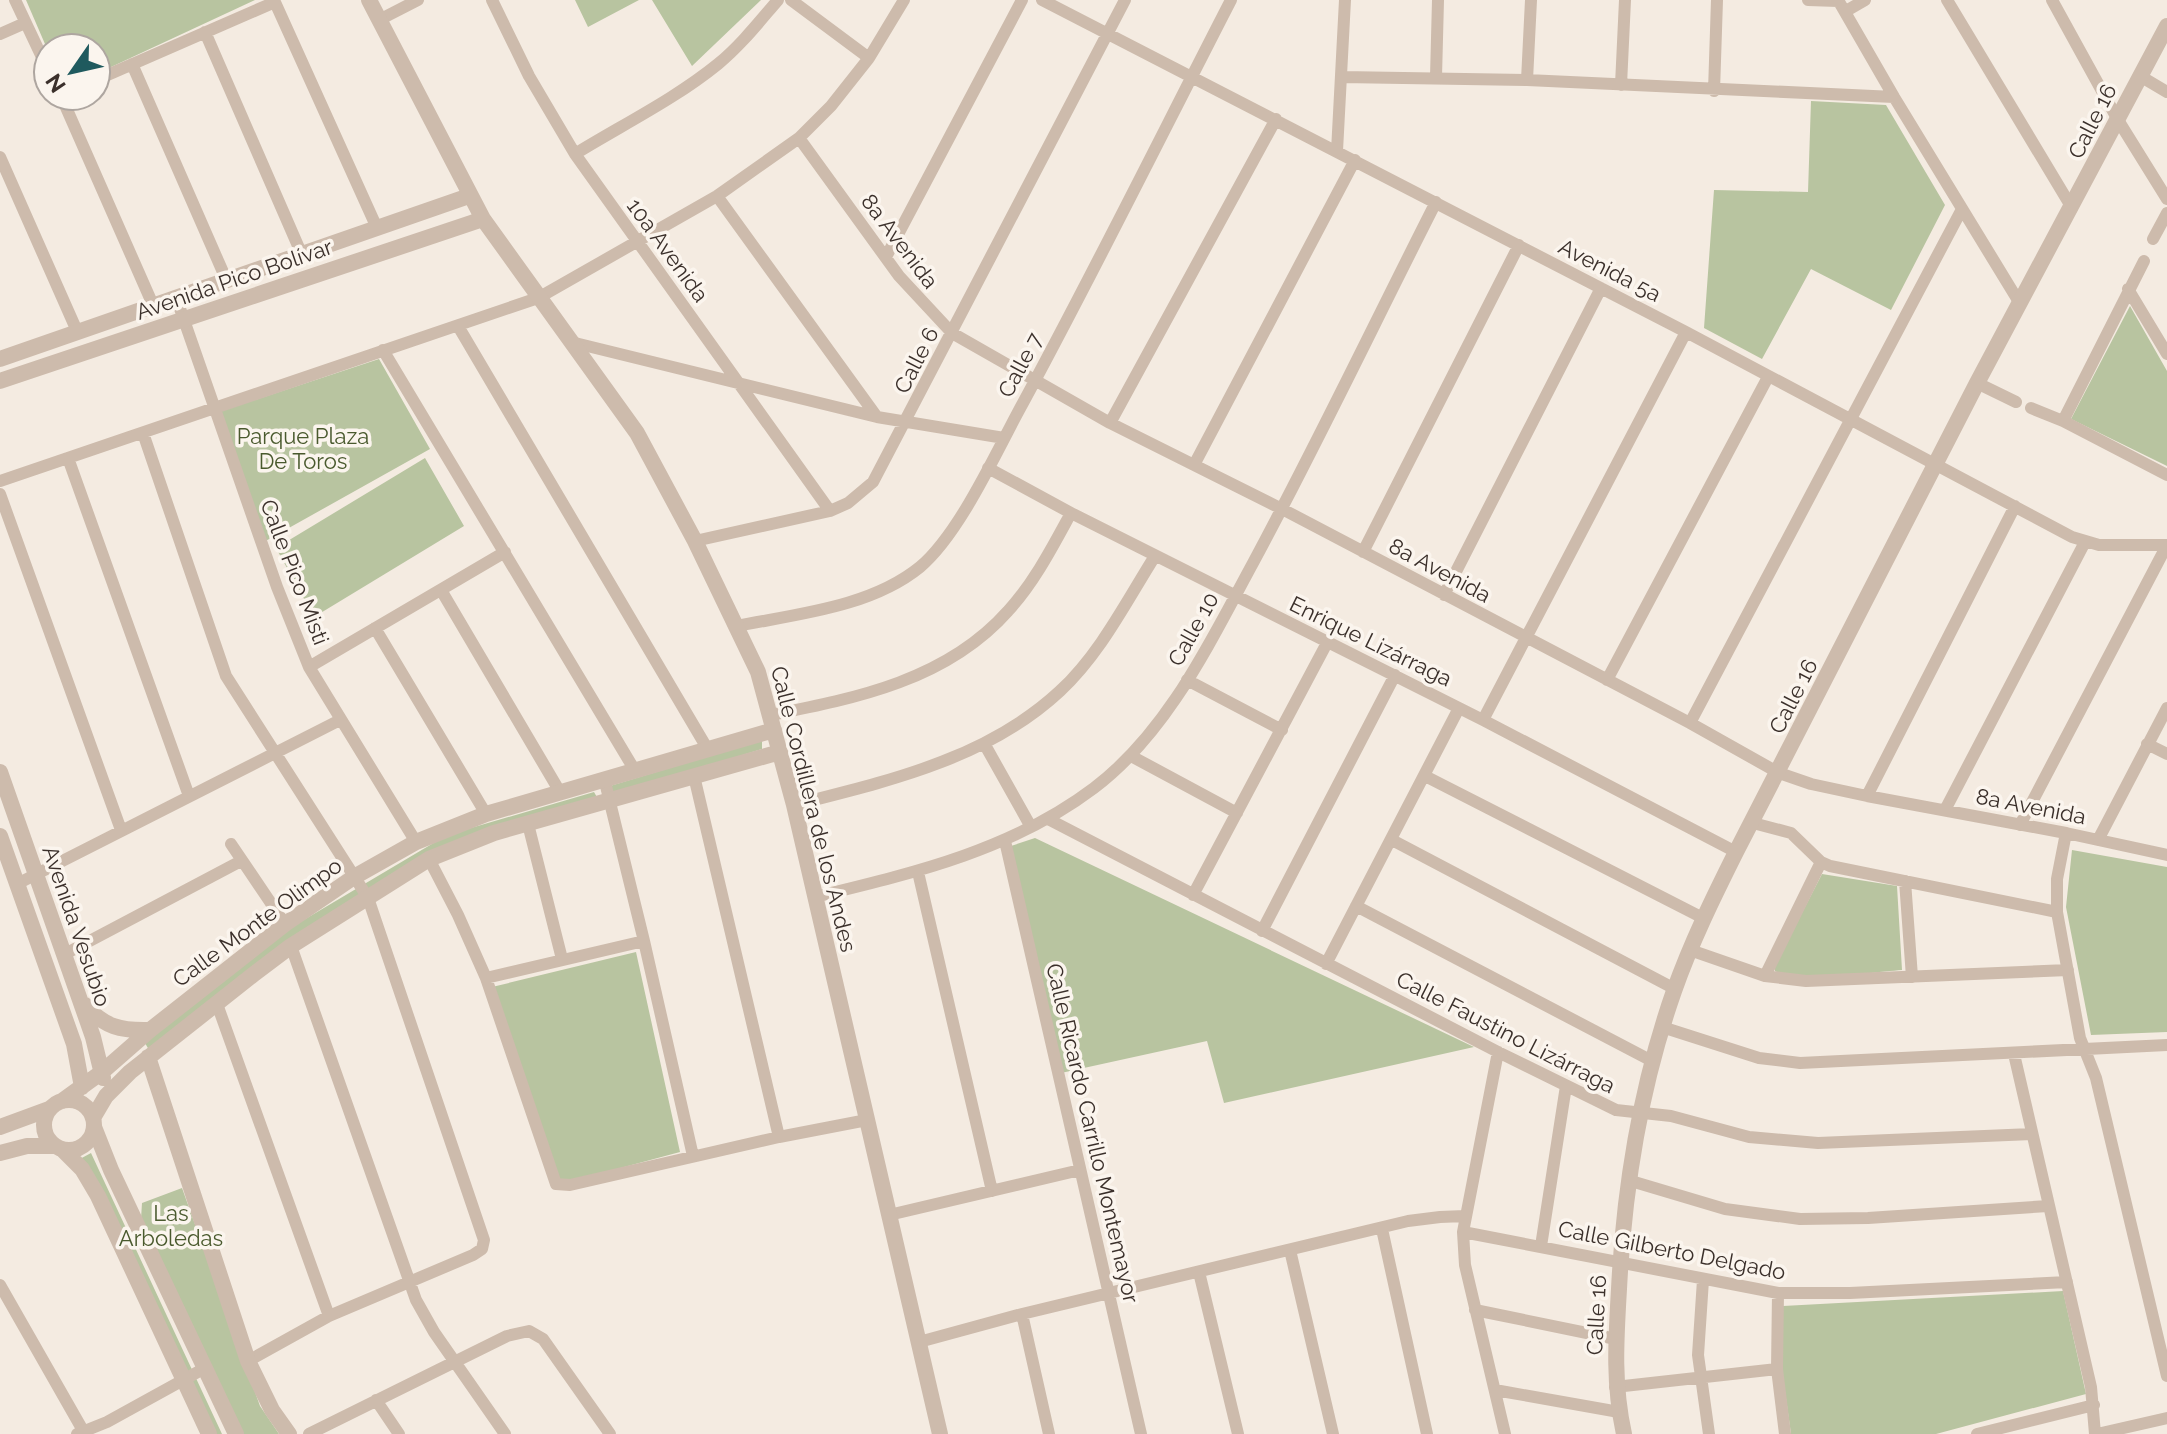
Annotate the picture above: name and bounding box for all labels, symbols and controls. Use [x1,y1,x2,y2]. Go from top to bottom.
north arrow [32,32,112,112]
text: N [40,69,71,97]
street label: Calle 16 [2062,79,2122,163]
street label: 8a Avenida [856,189,944,293]
street label: 10a Avenida [622,193,714,307]
street label: Avenida Pico Bolívar [132,233,336,325]
street label: Avenida 5a [1555,233,1665,307]
street label: Calle 6 [888,323,944,397]
street label: Calle 7 [992,328,1048,402]
park label: Parque Plaza De Toros [237,423,369,474]
street label: Calle Pico Misti [255,496,335,648]
street label: 8a Avenida [1385,532,1495,608]
street label: Calle 10 [1162,588,1224,670]
street label: Enrique Lizárraga [1286,590,1456,692]
street label: Calle 16 [1763,654,1823,738]
street label: Calle Cordillera de los Andes [766,663,862,955]
street label: 8a Avenida [1974,783,2088,829]
street label: Avenida Vesubio [37,842,117,1010]
street label: Calle Monte Olimpo [167,852,347,992]
street label: Calle Ricardo Carrillo Montemayor [1041,961,1145,1306]
street label: Calle Faustino Lizárraga [1392,966,1620,1098]
park label: Las Arboledas [119,1200,223,1251]
street label: Calle Gilberto Delgado [1556,1215,1788,1285]
street label: Calle 16 [1581,1274,1611,1356]

